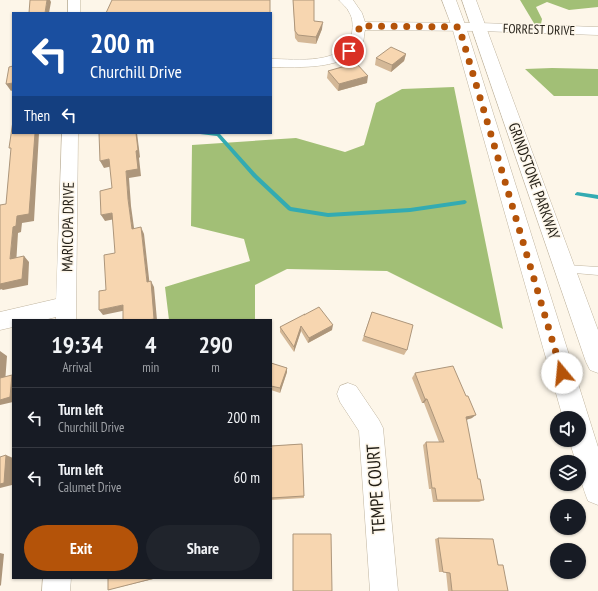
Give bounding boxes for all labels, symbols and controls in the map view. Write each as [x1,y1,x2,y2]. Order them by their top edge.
street label: FORREST DRIVE [503,20,575,39]
text: 200 m [90,24,154,61]
icon: left [24,28,76,80]
pin [332,34,366,68]
icon: arrive [338,40,360,62]
text: Churchill Drive [90,60,182,83]
icon: left [58,104,80,126]
text: Then [24,106,50,125]
street label: GRINDSTONE PARKWAY [505,120,564,242]
street label: MARICOPA DRIVE [57,182,78,272]
text: 19:34 [51,329,103,360]
text: 4 [145,329,156,360]
text: 290 [198,329,233,360]
position arrow [541,352,583,394]
text: Arrival [62,359,92,376]
text: min [142,359,159,376]
text: m [211,359,220,376]
text: Turn left [58,400,103,419]
icon: left [24,407,46,429]
text: 200 m [227,408,260,427]
map controls [550,411,586,579]
button: sound [550,411,586,447]
text: Churchill Drive [58,419,124,436]
street label: TEMPE COURT [361,443,390,535]
button: layers [550,455,586,491]
text: Turn left [58,460,103,479]
icon: left [24,467,46,489]
text: 60 m [234,468,260,487]
text: Calumet Drive [58,479,121,496]
button: + [550,499,586,535]
button: Exit [24,525,138,571]
button: Share [146,525,260,571]
button: − [550,543,586,579]

